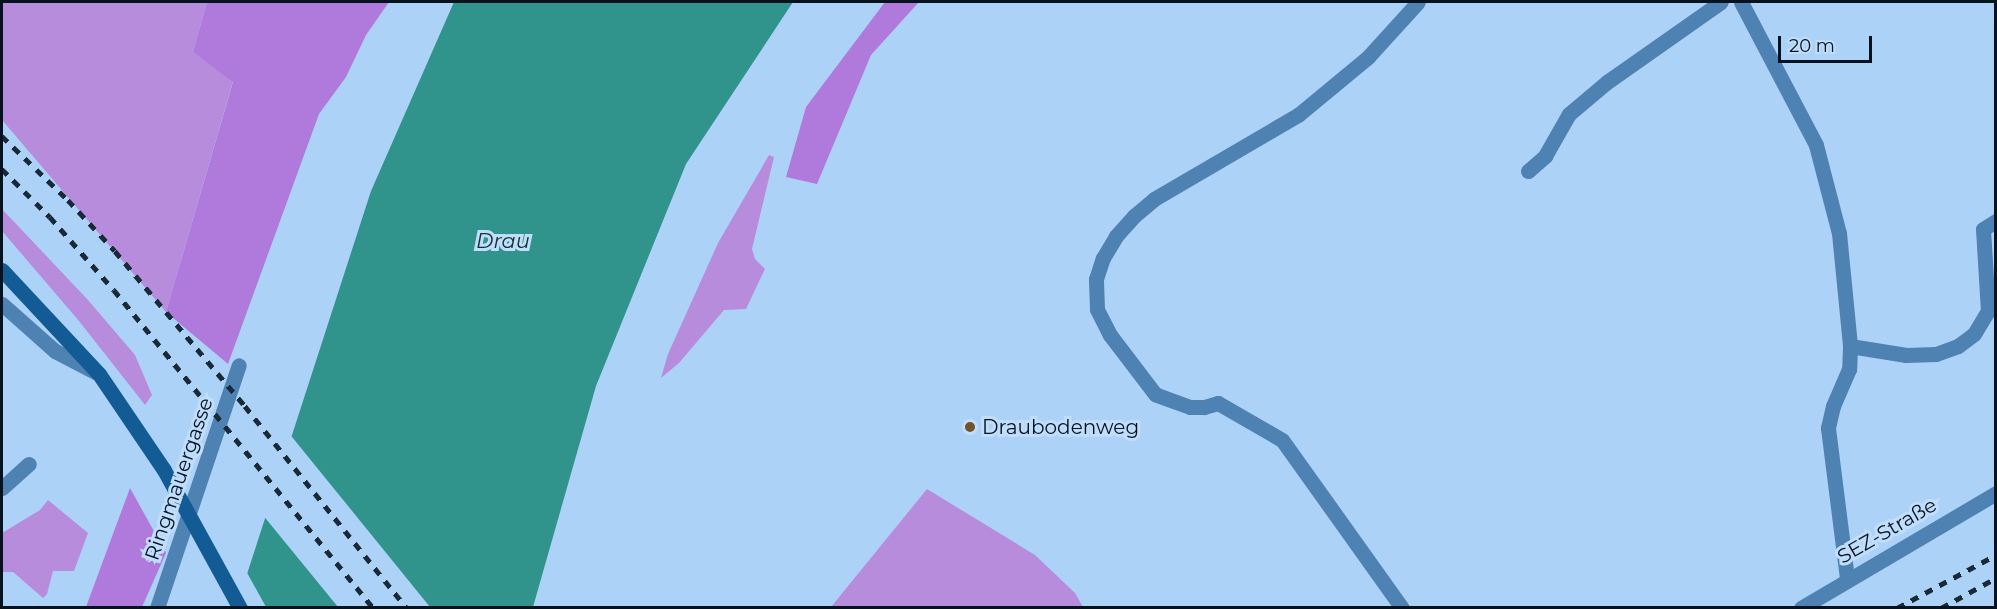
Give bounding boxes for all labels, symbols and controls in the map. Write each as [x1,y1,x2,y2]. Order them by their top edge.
scale bar [1781,24,1876,62]
text: 20 m [1789,35,1835,57]
water label: Drau [476,228,530,254]
street label: Ringmauergasse [140,395,218,563]
place label: Draubodenweg [982,415,1139,439]
marker: Draubodenweg [963,420,977,434]
street label: SEZ-Straße [1833,493,1941,569]

